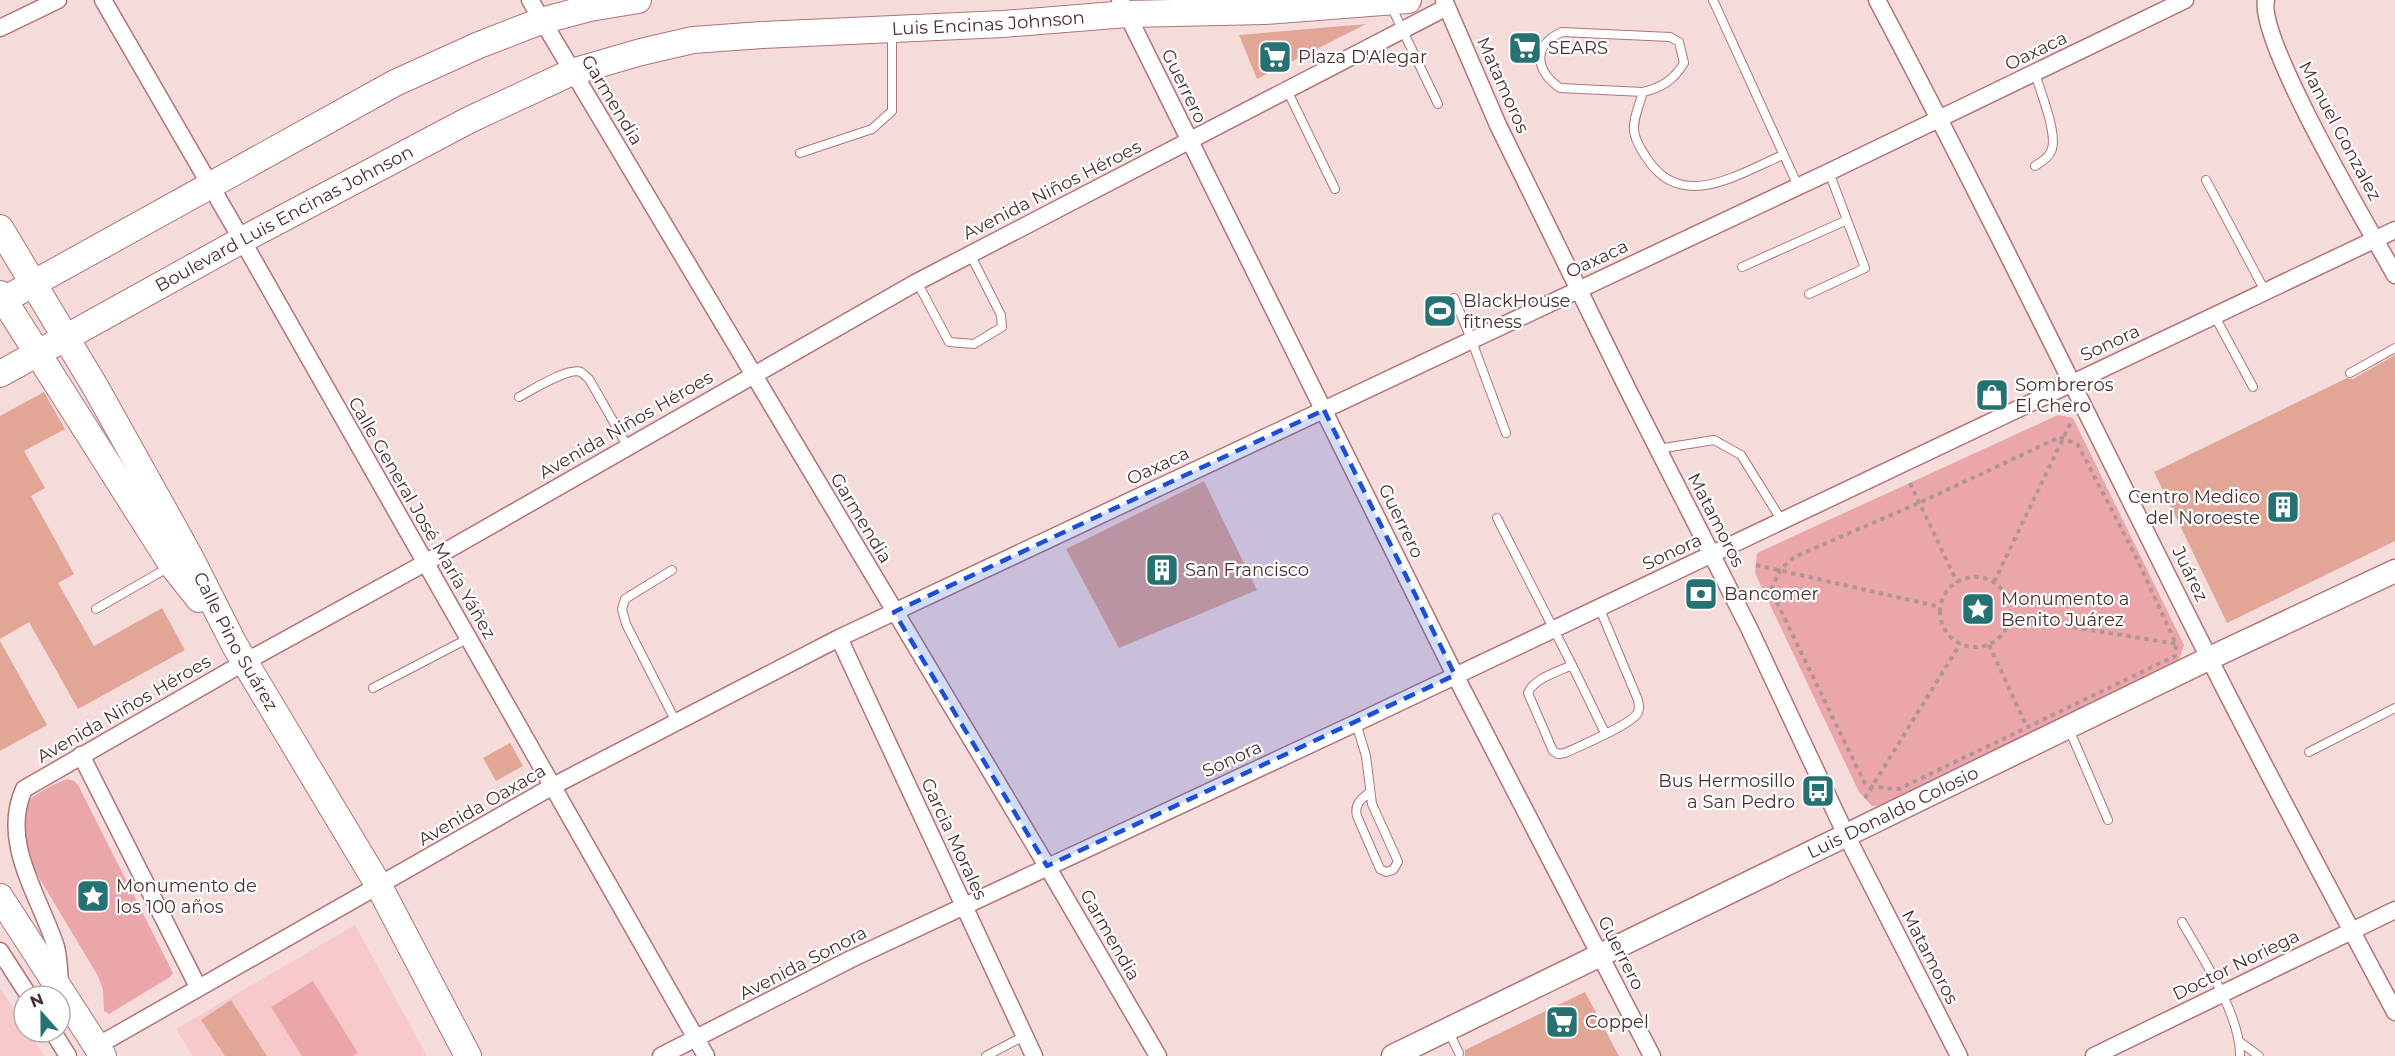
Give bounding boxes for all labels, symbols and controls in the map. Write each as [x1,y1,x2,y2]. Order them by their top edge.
street label: Luis Encinas Johnson [891,6,1086,40]
street label: Oaxaca [2001,27,2071,75]
supermarket icon: SEARS [1507,30,1543,66]
street label: Matamoros [1472,34,1534,137]
place label: SEARS [1548,37,1608,59]
supermarket icon: Plaza D'Alegar [1257,39,1293,75]
street label: Guerrero [1157,45,1211,127]
place label: Plaza D'Alegar [1298,46,1427,68]
street label: Garmendia [576,51,648,149]
street label: Manuel Gonzalez [2294,58,2386,204]
street label: Avenida Niños Héroes [959,135,1145,245]
street label: Boulevard Luis Encinas Johnson [151,140,417,297]
street label: Oaxaca [1562,235,1632,283]
place label: BlackHouse fitness [1463,290,1571,333]
sports icon: BlackHouse fitness [1422,293,1458,329]
street label: Sonora [2077,320,2143,366]
street label: Avenida Niños Héroes [535,366,717,484]
place label: Sombreros El Chero [2015,374,2114,417]
shop icon: Sombreros El Chero [1974,377,2010,413]
street label: Calle General José María Yáñez [344,393,500,643]
street label: Oaxaca [1123,442,1193,490]
street label: Garmendia [825,469,897,567]
street label: Matamoros [1683,469,1749,571]
street label: Guerrero [1374,480,1428,562]
place label: Centro Medico del Noroeste [2128,486,2260,529]
building icon: Centro Medico del Noroeste [2265,489,2301,525]
street label: Sonora [1639,529,1705,575]
street label: Juárez [2167,542,2213,605]
building icon: San Francisco [1144,552,1180,588]
place label: San Francisco [1185,559,1309,581]
street label: Calle Pino Suárez [188,568,283,715]
bank icon: Bancomer [1683,576,1719,612]
place label: Bancomer [1724,583,1819,605]
place label: Monumento a Benito Juárez [2001,588,2129,631]
place icon: Monumento a Benito Juárez [1960,591,1996,627]
street label: Avenida Niños Héroes [33,650,215,768]
street label: Sonora [1199,736,1265,782]
street label: Avenida Oaxaca [414,760,550,850]
street label: Luis Donaldo Colosio [1804,762,1982,863]
place label: Bus Hermosillo a San Pedro [1658,770,1795,813]
bus stop icon: Bus Hermosillo a San Pedro [1800,773,1836,809]
street label: Garcia Morales [916,775,992,904]
place label: Monumento de los 100 años [116,875,257,918]
place icon: Monumento de los 100 años [75,878,111,914]
street label: Garmendia [1075,886,1145,984]
street label: Matamoros [1897,906,1963,1008]
street label: Guerrero [1593,912,1649,994]
street label: Avenida Sonora [736,921,870,1005]
street label: Doctor Noriega [2169,925,2303,1005]
north arrow [12,984,72,1044]
text: N [27,989,46,1012]
supermarket icon: Coppel [1544,1004,1580,1040]
place label: Coppel [1585,1011,1649,1033]

